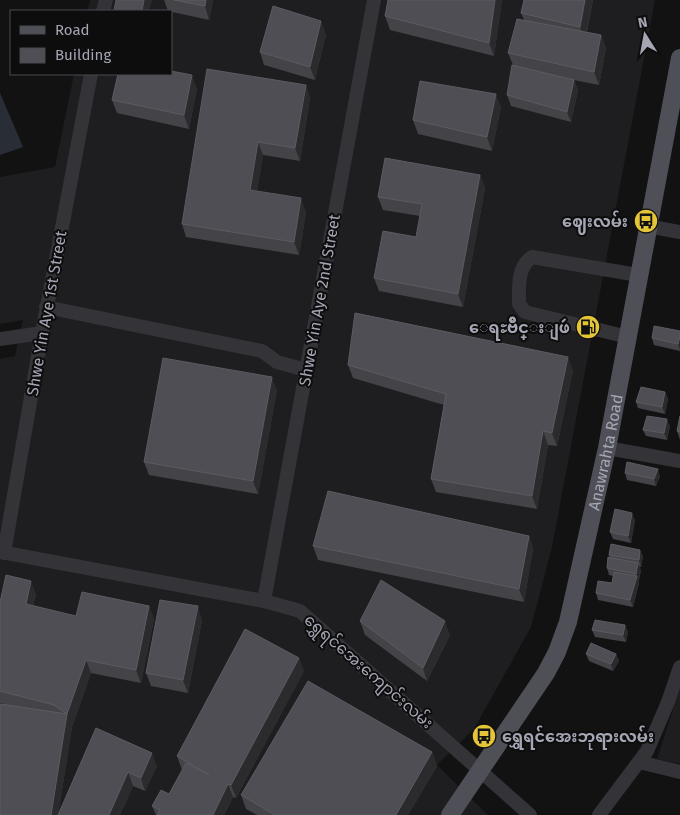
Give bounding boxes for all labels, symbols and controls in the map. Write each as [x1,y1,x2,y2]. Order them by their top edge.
legend [10,10,172,75]
north arrow [620,10,670,60]
text: N [636,13,649,32]
text: Road [55,21,90,39]
text: Building [55,46,111,64]
bus stop icon: ဈေးလမ်း [633,208,659,234]
place label: ဈေးလမ်း [562,210,628,235]
street label: Shwe Yin Aye 2nd Street [295,213,344,387]
street label: Shwe Yin Aye 1st Street [23,229,70,397]
fuel station icon: ေရႊဗ်ိဳင္းျဖဴ [575,314,601,340]
place label: ေရႊဗ်ိဳင္းျဖဴ [469,316,570,341]
street label: Anawrahta Road [584,393,627,512]
street label: ရွှေရင်အေးကျောင်းလမ်း [298,609,438,736]
bus stop icon: ရွှေရင်အေးဘုရားလမ်း [471,723,497,749]
place label: ရွှေရင်အေးဘုရားလမ်း [502,725,654,750]

